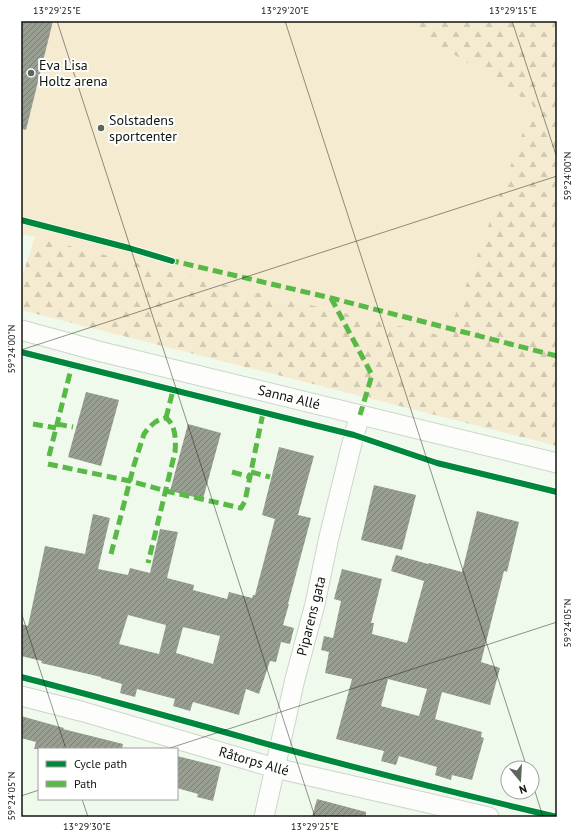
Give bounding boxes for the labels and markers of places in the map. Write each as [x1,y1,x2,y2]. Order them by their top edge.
place label: Eva Lisa Holtz arena [39,56,108,90]
marker: Eva Lisa Holtz arena [26,68,36,78]
place label: Solstadens sportcenter [109,111,177,145]
marker: Solstadens sportcenter [96,123,106,133]

